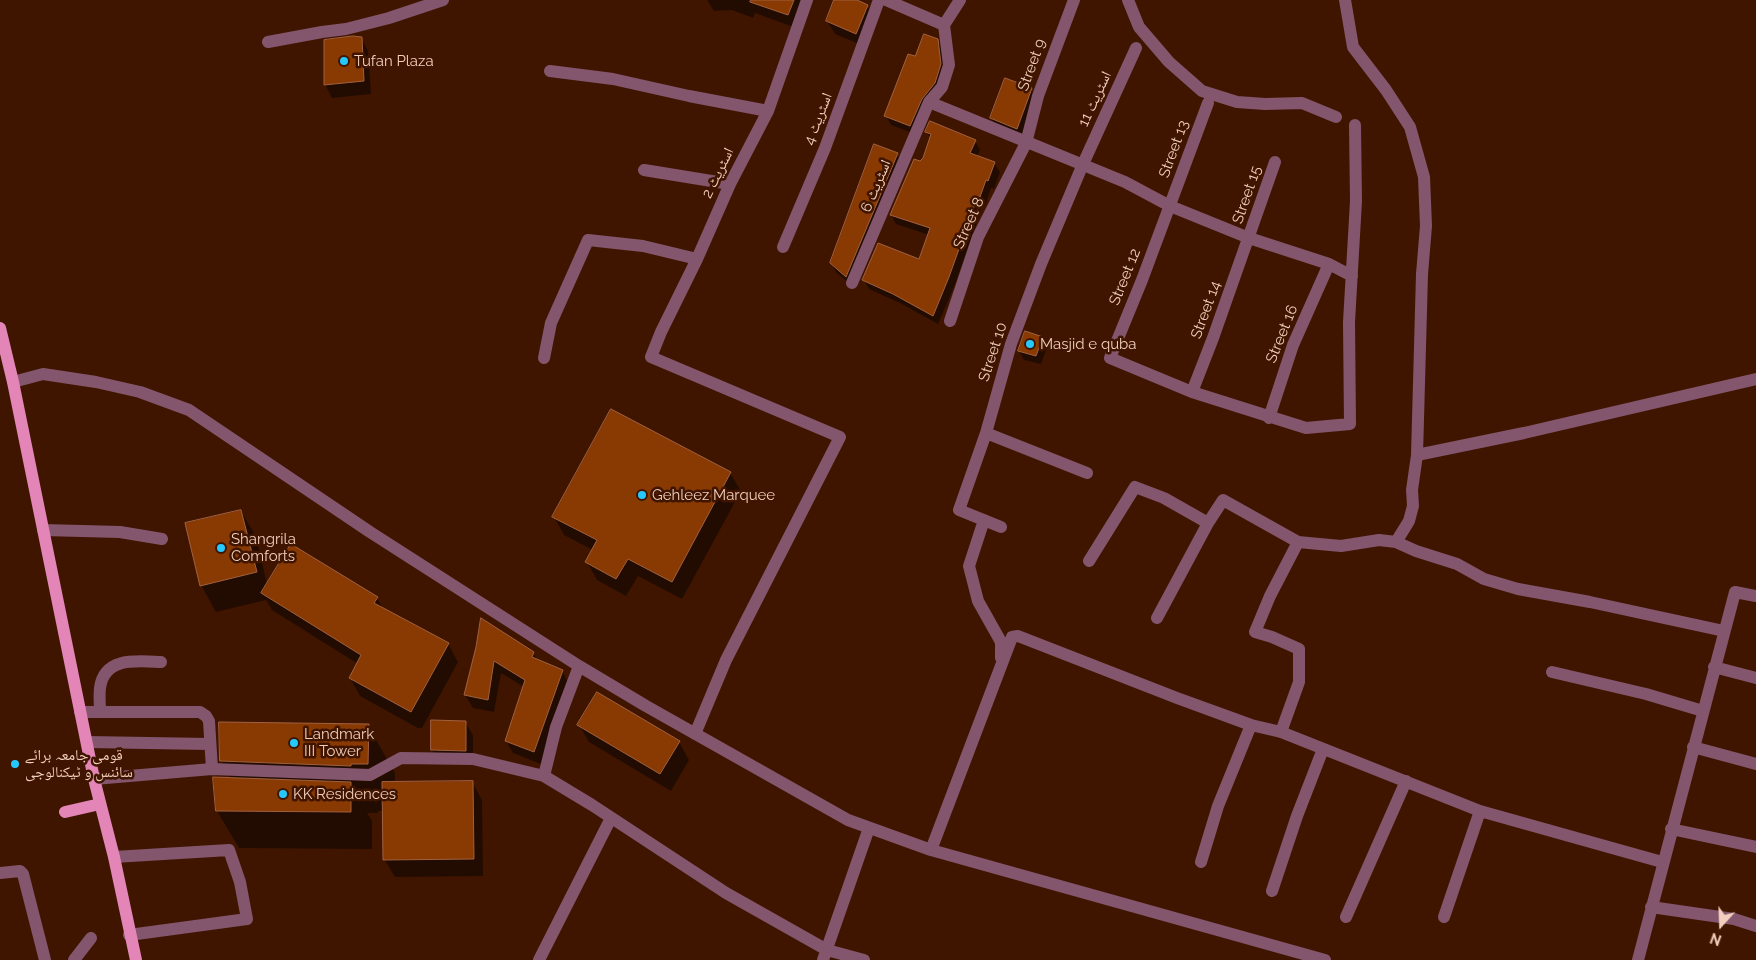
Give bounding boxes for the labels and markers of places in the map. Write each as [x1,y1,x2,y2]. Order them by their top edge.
place label: Tufan Plaza [354,52,434,70]
marker: Tufan Plaza [338,55,350,67]
place label: Masjid e quba [1040,335,1137,353]
marker: Masjid e quba [1024,338,1036,350]
place label: Gehleez Marquee [652,486,775,504]
marker: Gehleez Marquee [636,489,648,501]
place label: Shangrila Comforts [231,530,296,565]
marker: Shangrila Comforts [215,542,227,554]
place label: Landmark III Tower [304,725,374,760]
marker: Landmark III Tower [288,737,300,749]
place label: قومی جامعہ برائے سائنس و ٹیکنالوجی [25,746,133,781]
marker: قومی جامعہ برائے سائنس و ٹیکنالوجی [9,758,21,770]
place label: KK Residences [293,785,396,803]
marker: KK Residences [277,788,289,800]

